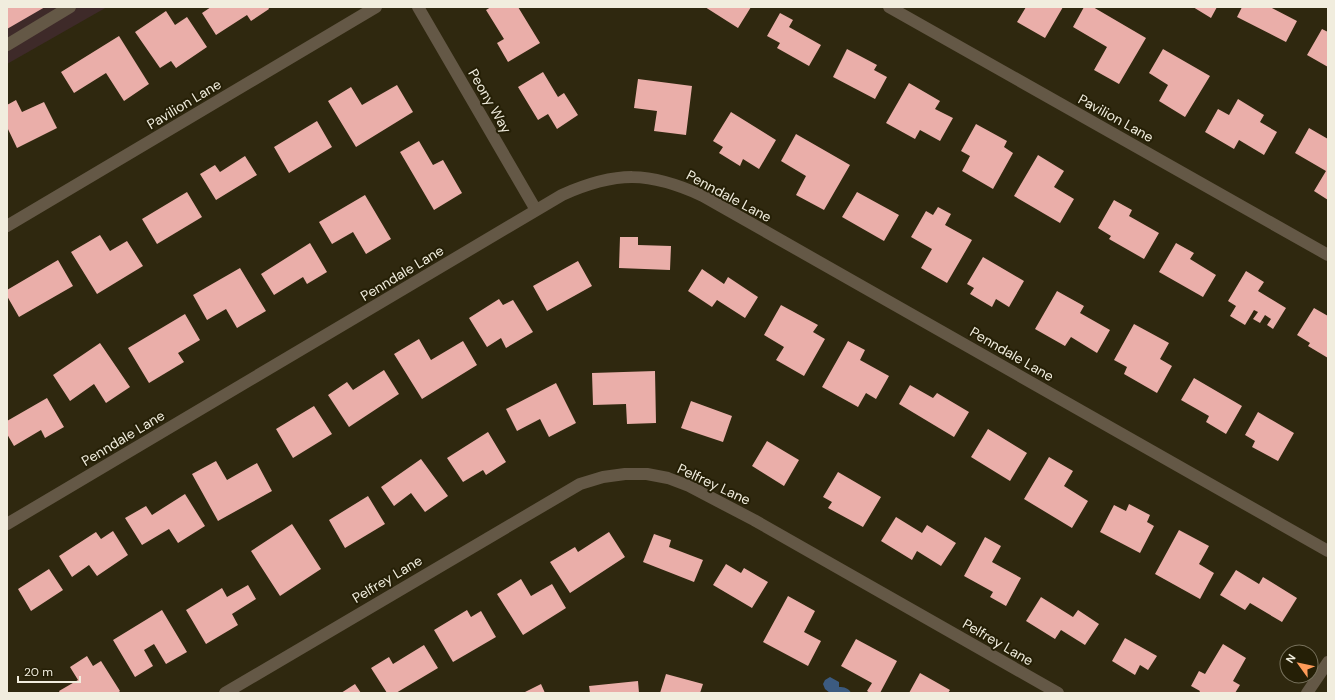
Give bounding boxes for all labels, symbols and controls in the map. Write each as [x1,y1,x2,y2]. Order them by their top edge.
street label: Peony Way [464,66,516,137]
street label: Pavilion Lane [144,75,224,133]
street label: Pavilion Lane [1075,90,1157,146]
street label: Penndale Lane [683,166,775,226]
street label: Penndale Lane [357,241,447,305]
street label: Penndale Lane [967,323,1057,385]
street label: Penndale Lane [78,406,168,470]
street label: Pelfrey Lane [675,459,753,509]
street label: Pelfrey Lane [349,551,425,607]
street label: Pelfrey Lane [959,615,1037,669]
north arrow [1279,644,1319,684]
text: N [1283,651,1299,666]
scale bar [18,658,80,684]
text: 20 m [24,664,53,680]

